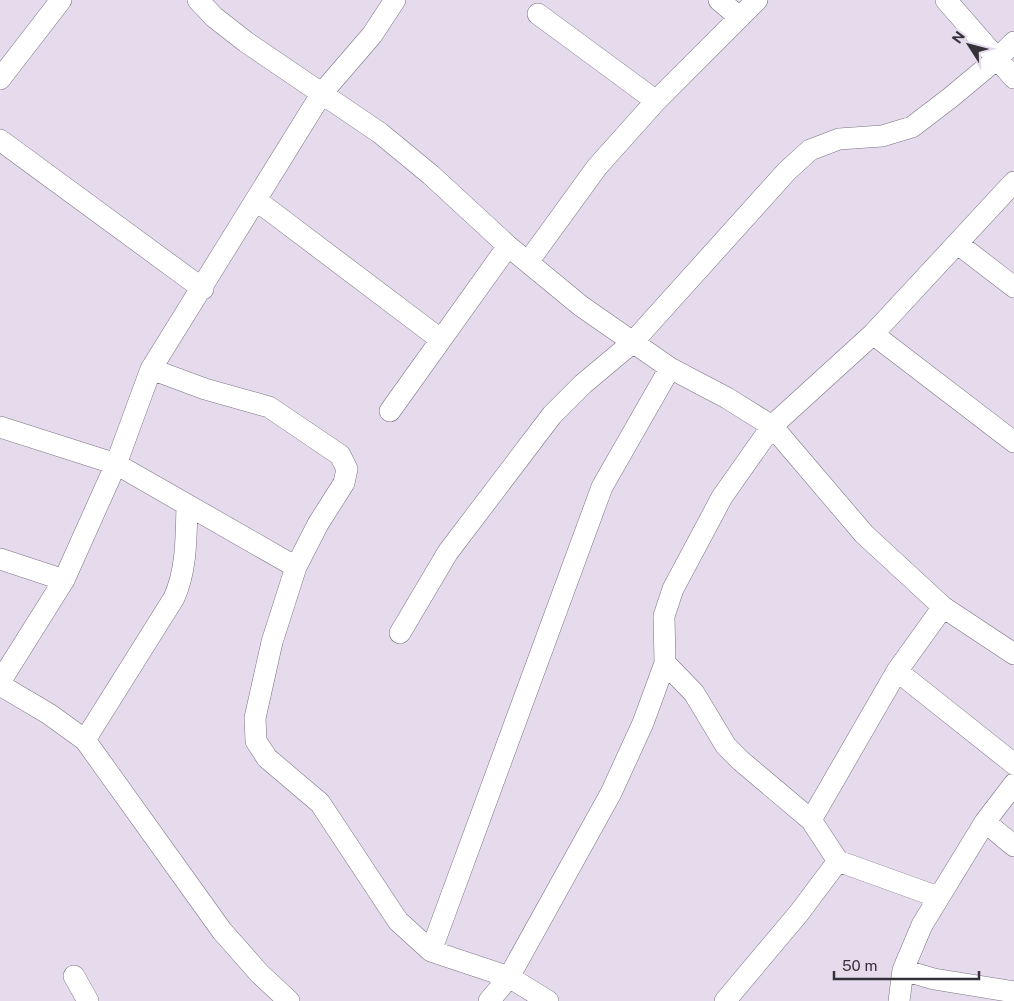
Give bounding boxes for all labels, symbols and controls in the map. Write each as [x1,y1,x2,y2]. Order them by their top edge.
north arrow [944,20,994,70]
text: N [949,28,968,46]
scale bar [834,948,979,980]
text: 50 m [842,957,877,974]

